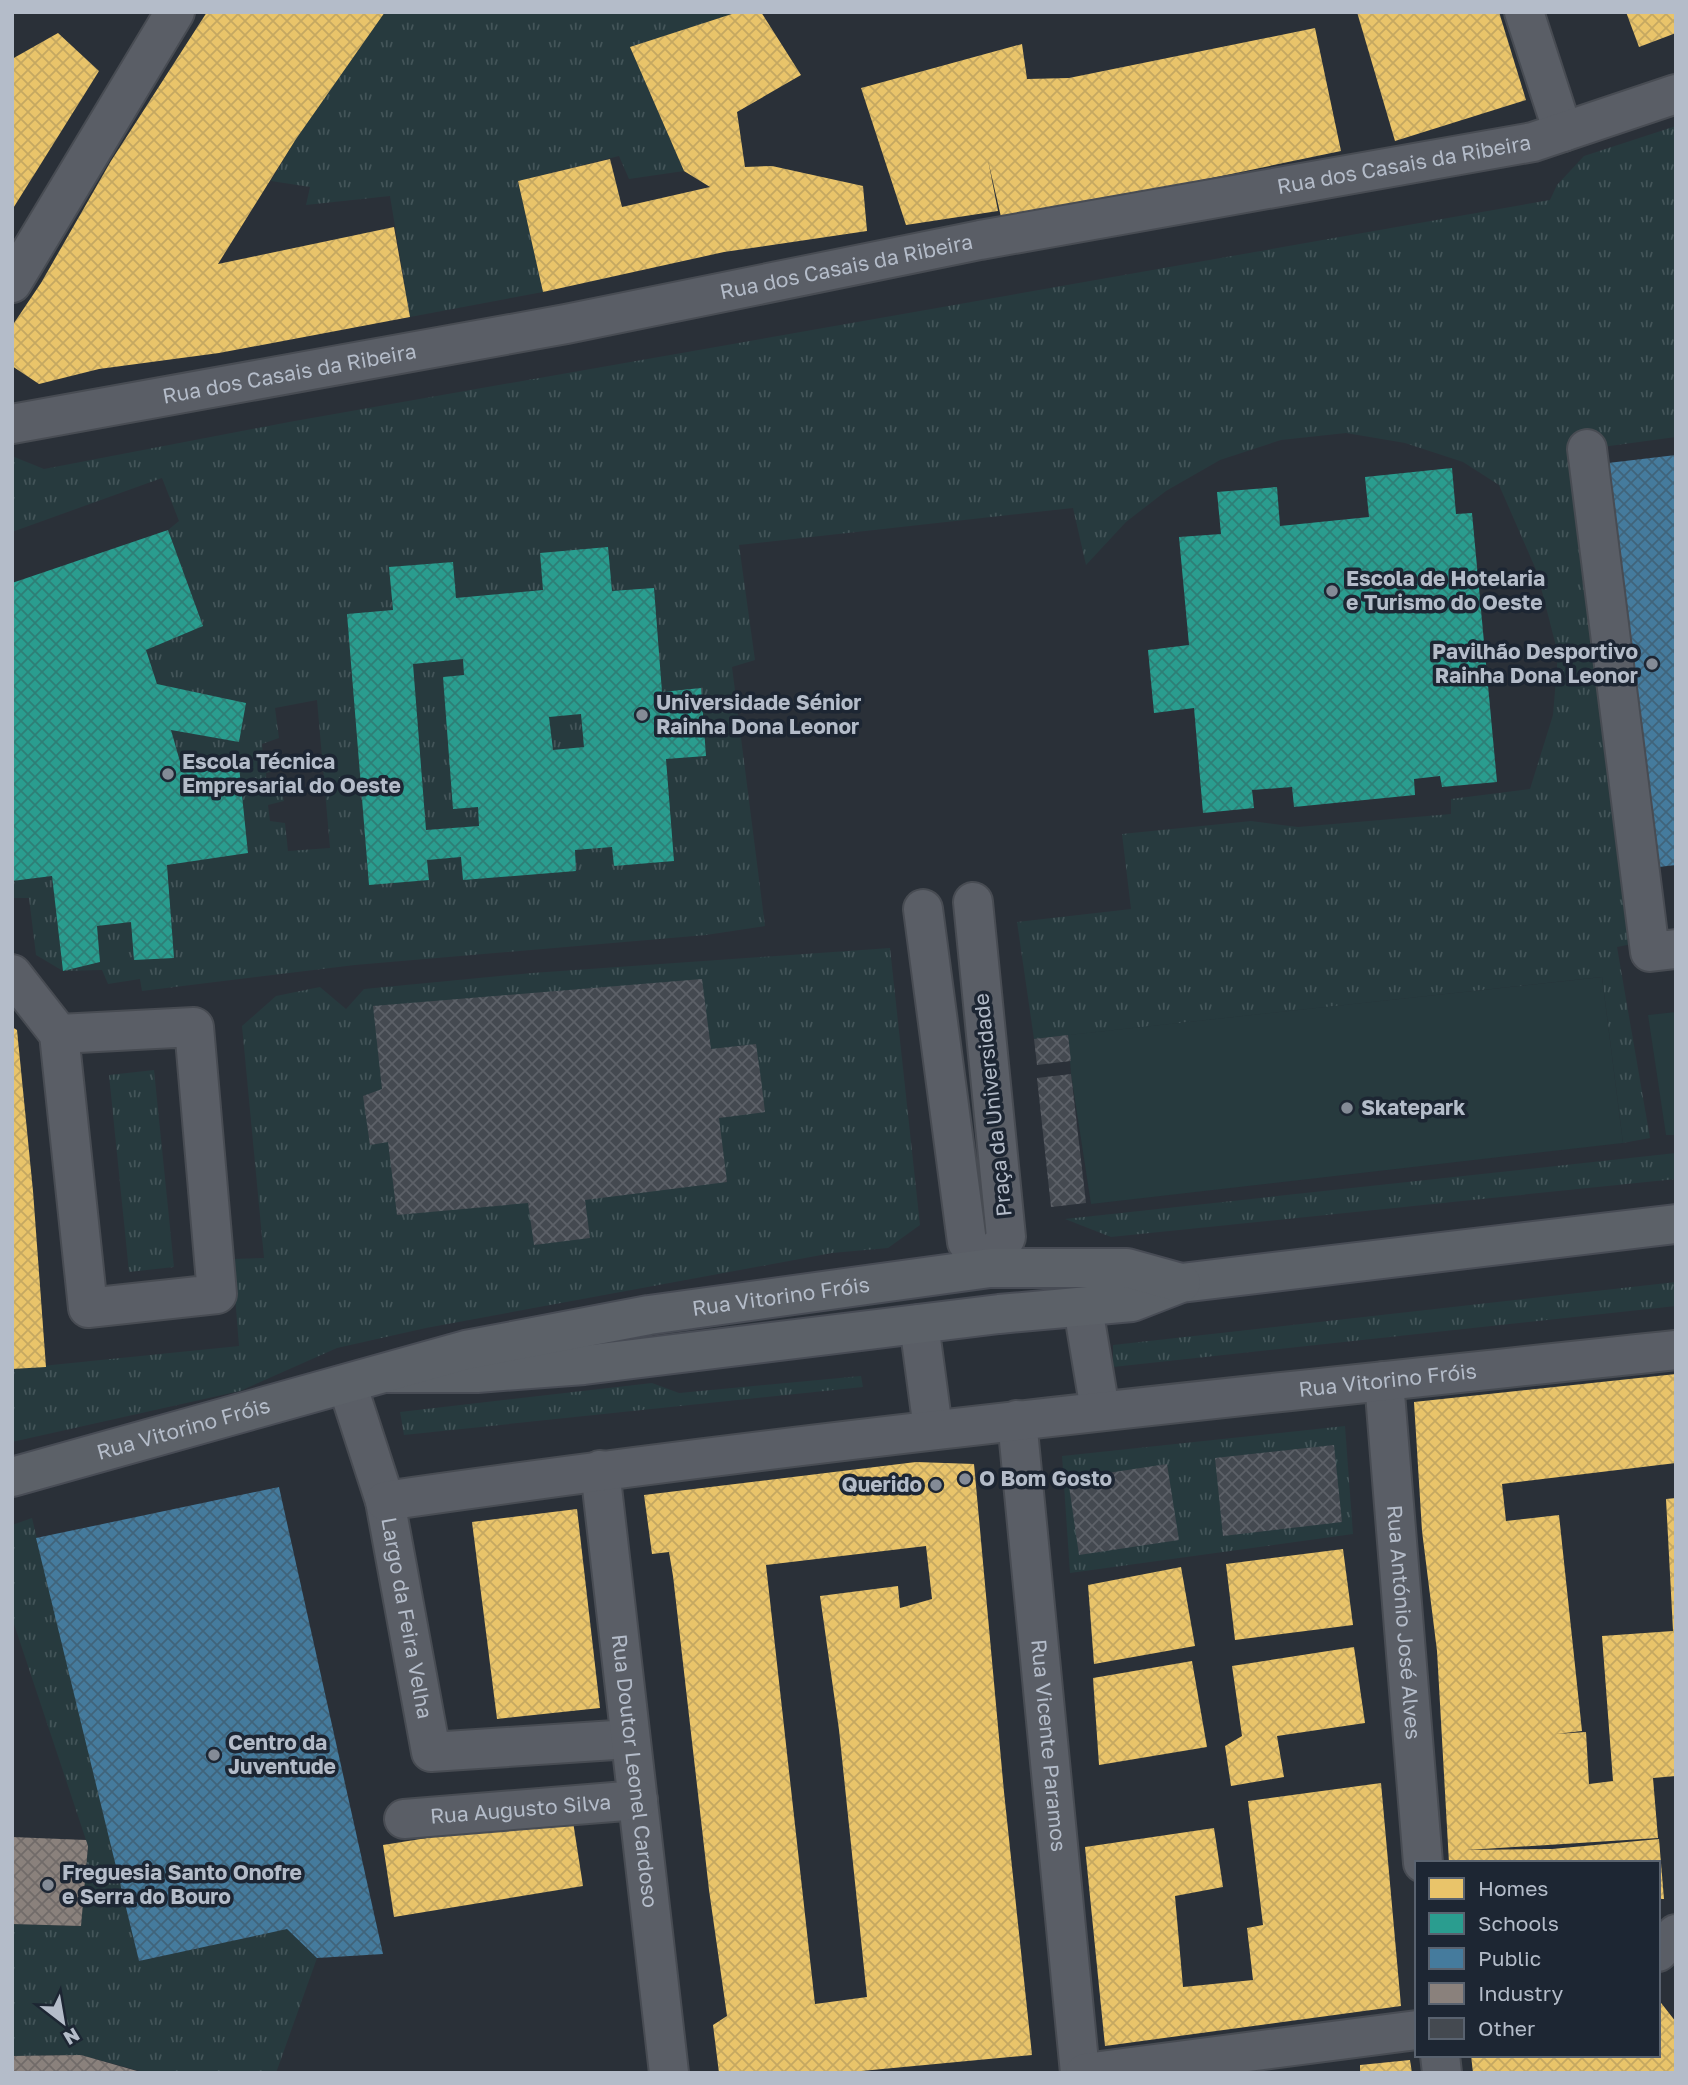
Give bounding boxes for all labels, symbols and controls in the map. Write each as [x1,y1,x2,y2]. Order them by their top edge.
street label: Rua dos Casais da Ribeira [1275,129,1533,199]
street label: Rua dos Casais da Ribeira [717,228,975,304]
street label: Rua dos Casais da Ribeira [160,337,418,409]
place label: Escola de Hotelaria e Turismo do Oeste [1346,565,1545,615]
marker: Escola de Hotelaria e Turismo do Oeste [1324,583,1340,599]
place label: Pavilhão Desportivo Rainha Dona Leonor [1432,638,1638,688]
marker: Pavilhão Desportivo Rainha Dona Leonor [1644,656,1660,672]
place label: Universidade Sénior Rainha Dona Leonor [656,689,861,739]
marker: Universidade Sénior Rainha Dona Leonor [634,707,650,723]
place label: Escola Técnica Empresarial do Oeste [182,748,401,798]
marker: Escola Técnica Empresarial do Oeste [160,766,176,782]
street label: Praça da Universidade [967,992,1017,1218]
place label: Skatepark [1361,1094,1465,1120]
marker: Skatepark [1339,1100,1355,1116]
street label: Rua Vitorino Fróis [690,1271,871,1321]
street label: Rua Vitorino Fróis [1297,1357,1478,1402]
street label: Rua Vitorino Fróis [93,1391,273,1465]
place label: O Bom Gosto [979,1465,1112,1491]
place label: Querido [841,1471,922,1497]
marker: O Bom Gosto [957,1471,973,1487]
marker: Querido [928,1477,944,1493]
street label: Rua António José Alves [1382,1504,1427,1741]
street label: Largo da Feira Velha [376,1515,439,1721]
street label: Rua Doutor Leonel Cardoso [607,1633,664,1909]
street label: Rua Vicente Paramos [1026,1638,1073,1853]
place label: Centro da Juventude [228,1729,336,1779]
marker: Centro da Juventude [206,1747,222,1763]
street label: Rua Augusto Silva [429,1788,612,1829]
place label: Freguesia Santo Onofre e Serra do Bouro [62,1859,302,1909]
legend [1415,1861,1660,2057]
text: Homes [1478,1875,1548,1901]
marker: Freguesia Santo Onofre e Serra do Bouro [40,1877,56,1893]
text: Schools [1478,1910,1559,1936]
text: Public [1478,1945,1541,1971]
text: Industry [1478,1980,1563,2006]
north arrow [28,1987,98,2057]
text: Other [1478,2015,1535,2041]
text: N [60,2023,84,2051]

